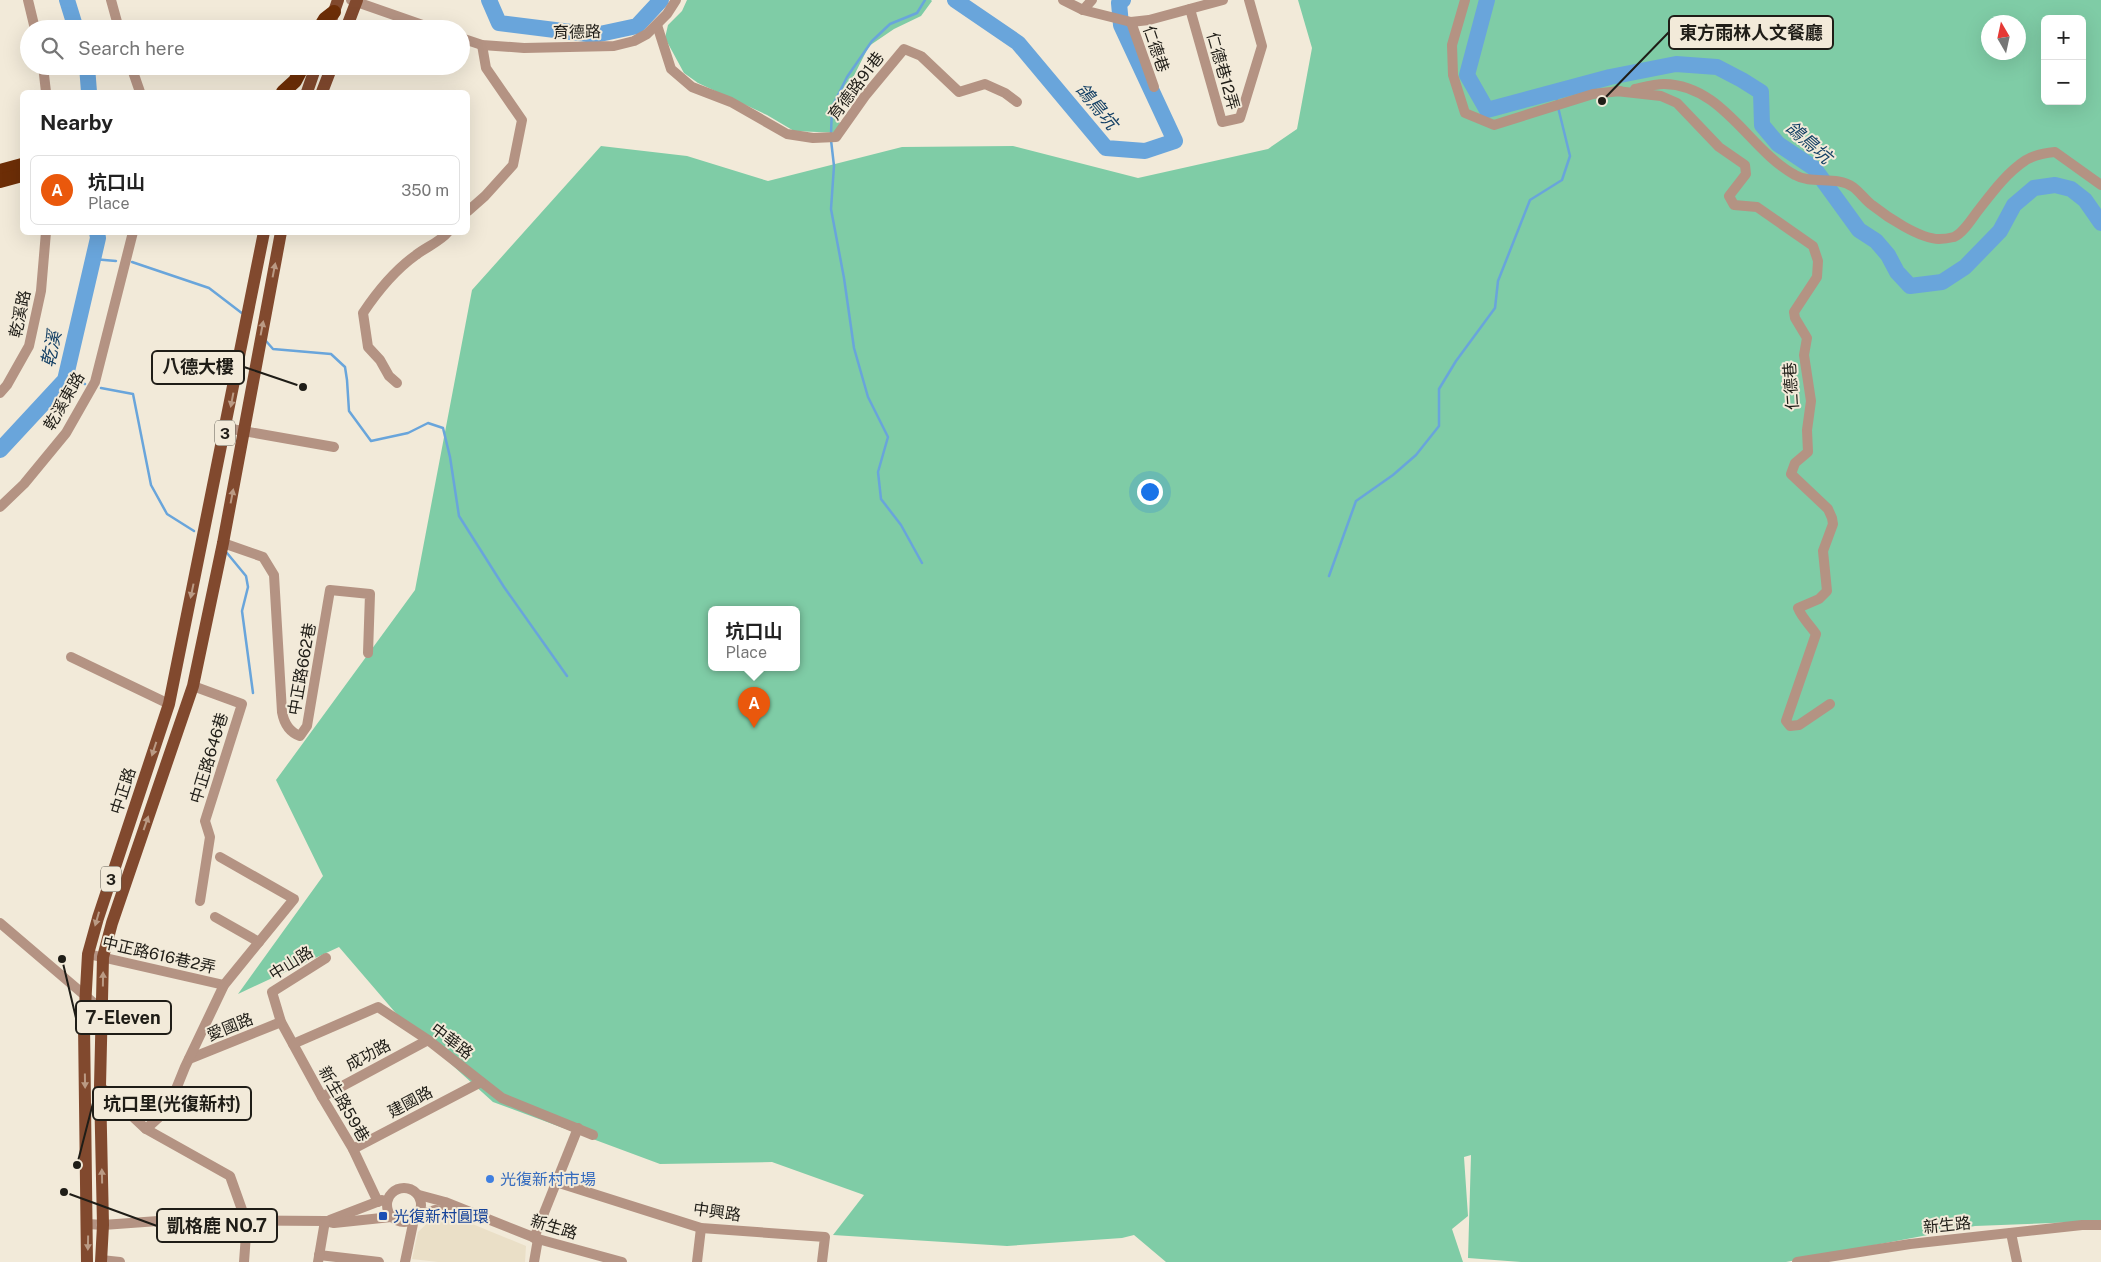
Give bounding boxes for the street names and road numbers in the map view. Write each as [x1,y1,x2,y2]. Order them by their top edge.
street label: 育德路 [553,22,601,42]
street label: 仁德巷 [1139,23,1173,75]
street label: 仁德巷12弄 [1203,30,1243,112]
street label: 育德路91巷 [824,48,888,124]
street label: 乾溪路 [6,289,34,339]
street label: 仁德巷 [1780,361,1802,411]
street label: 乾溪東路 [40,369,88,433]
road number: 3 [215,420,235,446]
street label: 中正路662巷 [285,621,319,717]
street label: 中正路646巷 [186,710,232,806]
street label: 中正路 [107,765,139,817]
road number: 3 [101,866,121,892]
street label: 中正路616巷2弄 [100,933,218,977]
street label: 中山路 [266,942,316,984]
street label: 愛國路 [204,1009,256,1045]
street label: 中華路 [427,1019,477,1063]
street label: 成功路 [342,1035,394,1075]
street label: 新生路59巷 [315,1063,373,1145]
street label: 建國路 [384,1082,436,1122]
street label: 中興路 [692,1199,742,1225]
street label: 新生路 [528,1211,580,1243]
street label: 新生路 [1922,1213,1972,1237]

